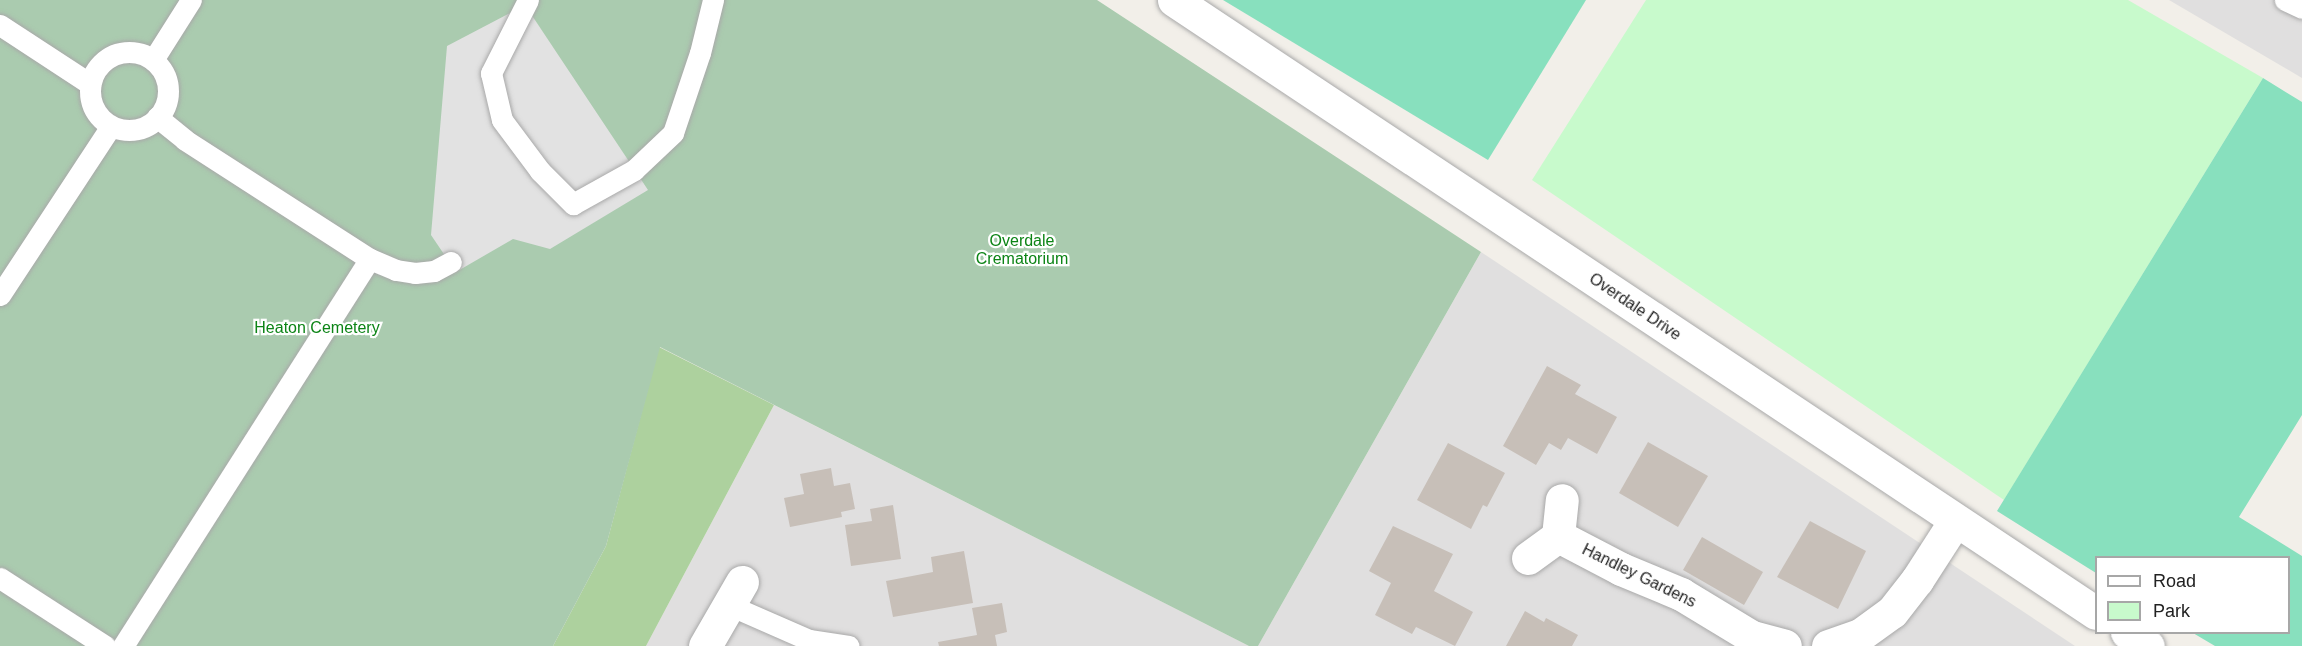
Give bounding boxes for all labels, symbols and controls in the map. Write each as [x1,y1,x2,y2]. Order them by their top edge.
park label: Overdale Crematorium [976,231,1068,269]
street label: Overdale Drive [1585,269,1685,345]
park label: Heaton Cemetery [254,318,380,338]
street label: Handley Gardens [1579,540,1699,612]
legend [2095,556,2290,634]
text: Road [2153,571,2196,591]
text: Park [2153,601,2190,621]

